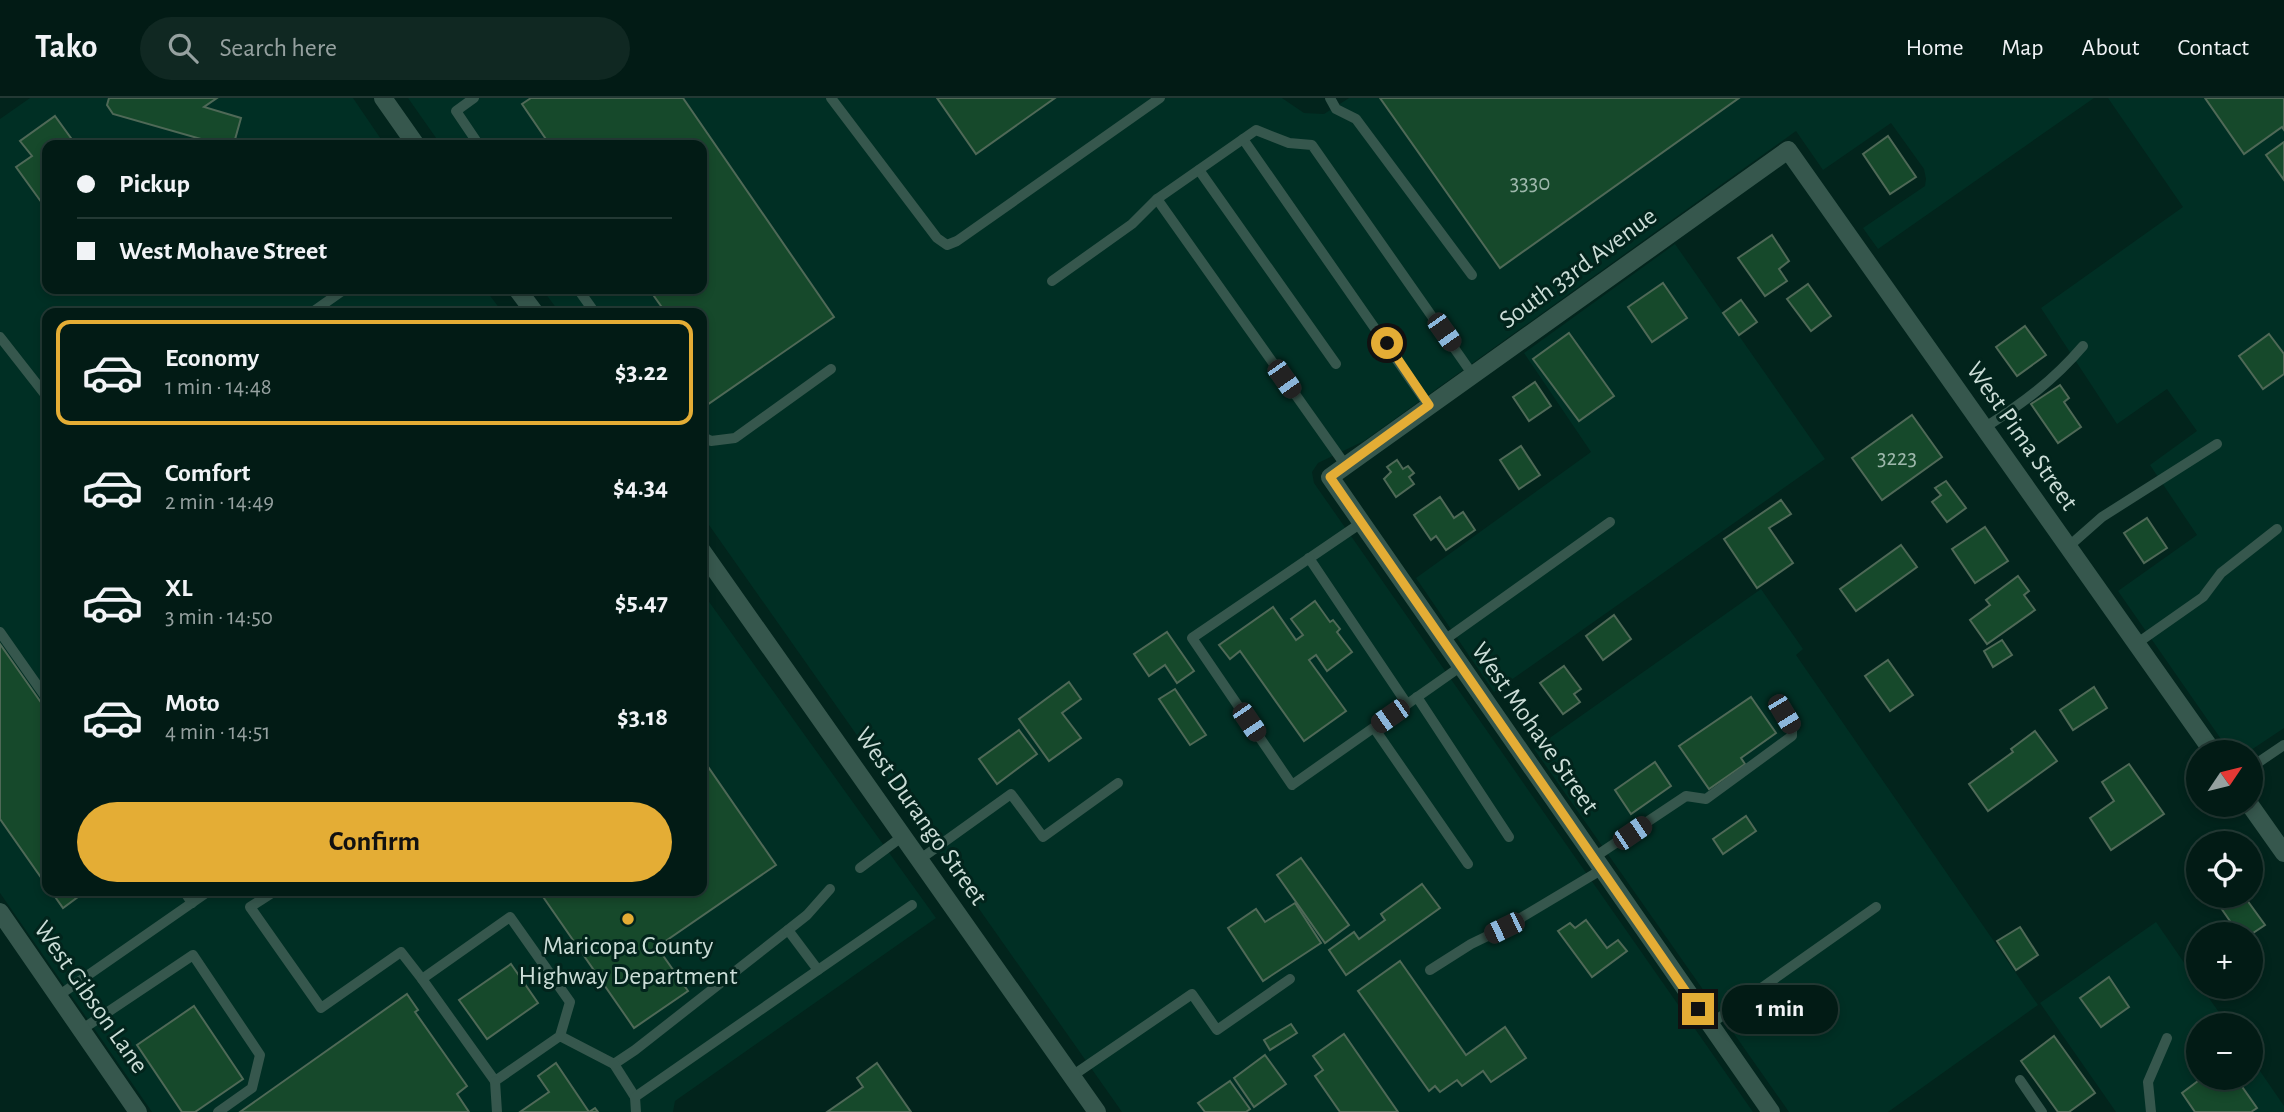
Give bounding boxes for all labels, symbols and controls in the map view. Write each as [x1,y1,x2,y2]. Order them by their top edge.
search box [140,17,630,80]
icon: search [164,29,202,67]
text: Tako [35,31,98,64]
text: Search here [220,35,337,61]
text: Home [1906,36,1964,60]
text: Map [2002,36,2044,60]
text: About [2082,36,2139,60]
text: Contact [2177,36,2249,60]
text: Pickup [119,171,190,197]
house number: 3330 [1510,172,1550,195]
street label: South 33rd Avenue [1495,202,1661,334]
text: West Mohave Street [119,238,327,264]
car [1424,309,1465,355]
route start [1371,327,1403,359]
icon: car [81,341,144,404]
text: Economy [165,345,259,371]
car [1264,356,1305,402]
street label: West Pima Street [1961,357,2083,515]
text: $3.22 [615,359,668,385]
text: 1 min · 14:48 [165,376,272,399]
house number: 3223 [1877,447,1917,470]
icon: car [81,456,144,519]
text: Comfort [165,460,250,486]
text: $4.34 [613,474,668,500]
text: 2 min · 14:49 [165,491,274,514]
icon: car [81,571,144,634]
text: XL [165,575,192,601]
text: $5.47 [615,589,668,615]
text: 3 min · 14:50 [165,606,273,629]
street label: West Mohave Street [1466,638,1604,818]
icon: car [81,686,144,749]
text: Moto [165,690,220,716]
car [1765,691,1804,737]
car [1367,695,1414,737]
car [1229,699,1270,745]
text: $3.18 [617,704,668,730]
text: 4 min · 14:51 [165,721,270,744]
street label: West Durango Street [850,722,992,910]
north arrow [2186,740,2263,817]
map controls [2186,740,2263,1090]
button: Confirm [77,802,672,882]
car [1609,813,1656,853]
button: locate [2186,831,2263,908]
car [1481,909,1528,947]
marker: Maricopa County Highway Department [620,911,636,927]
street label: West Gibson Lane [29,916,153,1078]
button: + [2186,922,2263,999]
place label: Maricopa County Highway Department [519,933,737,989]
callout: 1 min [1722,984,1838,1034]
route end [1682,993,1714,1025]
text: 1 min [1756,998,1804,1021]
button: − [2186,1013,2263,1090]

